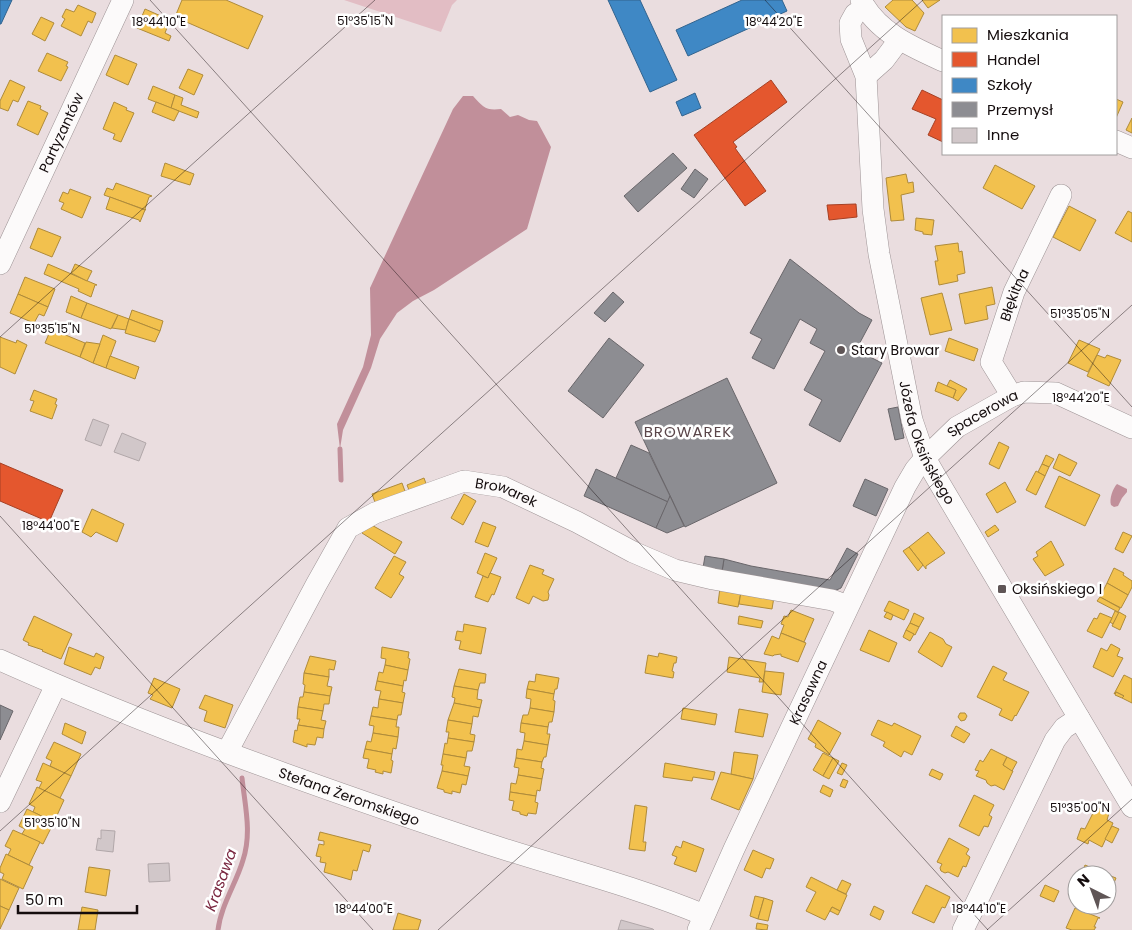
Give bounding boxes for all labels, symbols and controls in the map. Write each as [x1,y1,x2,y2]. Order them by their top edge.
text: 51°35'15"N [337,12,393,29]
text: 18°44'10"E [132,13,186,30]
text: 18°44'20"E [745,13,803,30]
legend [942,15,1117,155]
text: Mieszkania [987,24,1069,45]
text: Handel [987,49,1040,70]
text: Szkoły [987,74,1033,95]
street label: Partyzantów [34,89,89,176]
text: Przemysł [987,99,1053,120]
text: Inne [987,124,1019,145]
street label: Błękitna [995,265,1034,324]
text: 51°35'05"N [1050,305,1110,322]
text: 51°35'15"N [24,320,80,337]
place label: Stary Browar [851,340,940,360]
marker: Stary Browar [835,344,847,356]
street label: Józefa Oksińskiego [894,379,960,508]
street label: Spacerowa [942,385,1021,442]
text: 18°44'20"E [1052,389,1110,406]
district label: BROWAREK [644,421,732,442]
street label: Browarek [474,473,541,512]
text: 18°44'00"E [22,517,80,534]
place label: Oksińskiego I [1012,579,1102,599]
marker: Oksińskiego I [996,583,1008,595]
street label: Krasawna [784,656,832,728]
street label: Stefana Żeromskiego [276,762,422,830]
text: 51°35'00"N [1050,799,1110,816]
text: 51°35'10"N [24,814,80,831]
water label: Krasawa [200,846,242,914]
north arrow [1067,865,1117,915]
text: N [1073,869,1094,891]
scale bar [18,882,136,914]
text: 50 m [25,889,63,910]
text: 18°44'00"E [335,900,393,917]
text: 18°44'10"E [952,900,1006,917]

